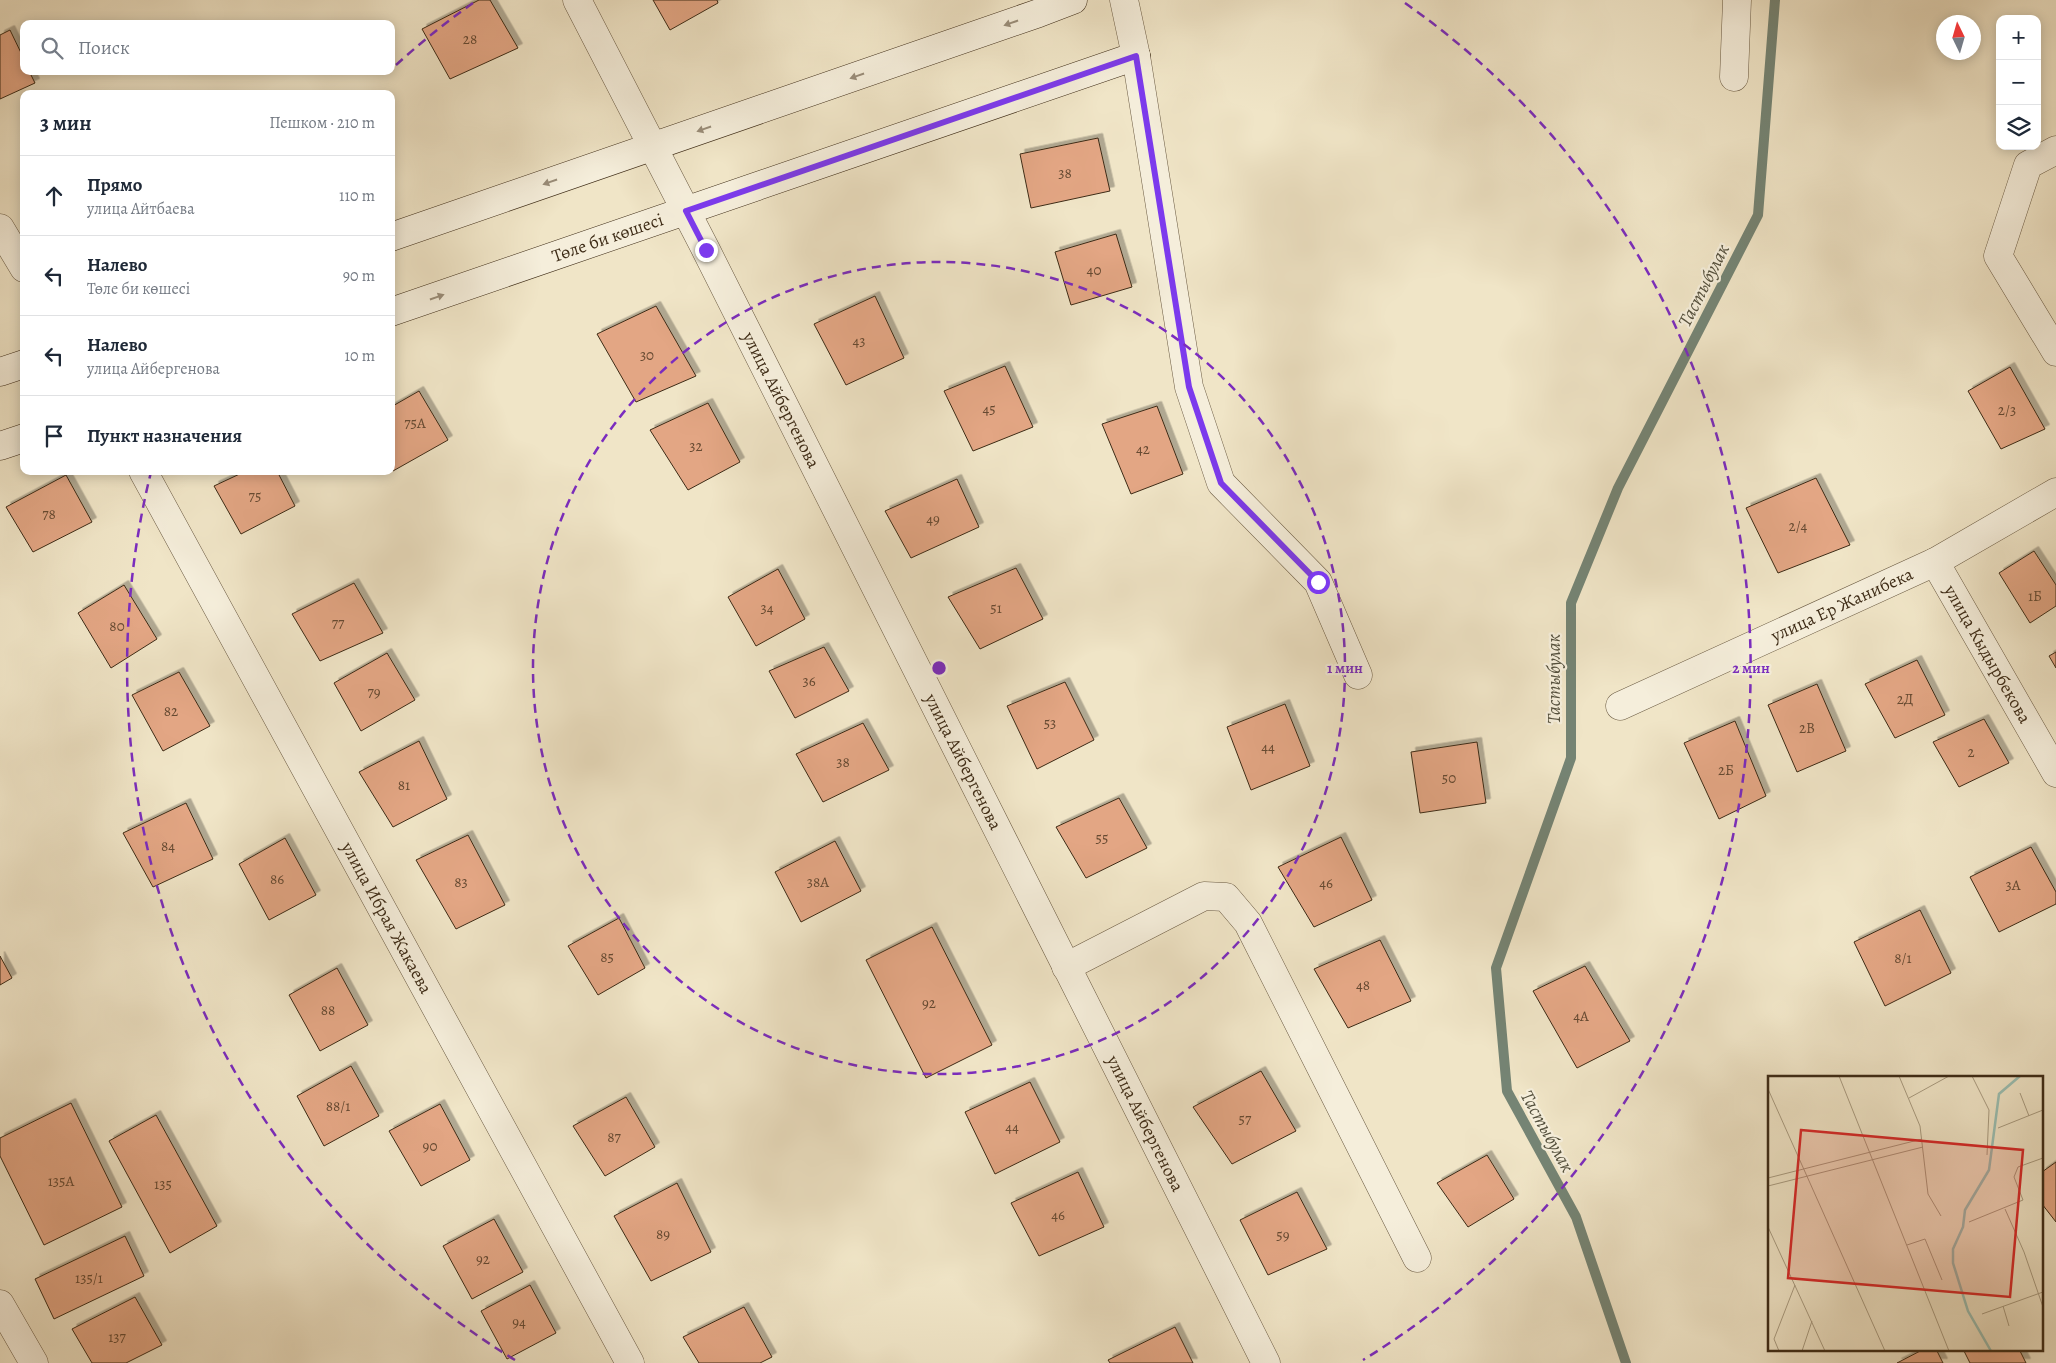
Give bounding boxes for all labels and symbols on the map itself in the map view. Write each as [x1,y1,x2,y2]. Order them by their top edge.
north arrow [1936,15,1981,60]
one-way arrow [1003,19,1018,27]
house number: 28 [463,29,477,49]
one-way arrow [849,72,864,80]
one-way arrow [696,126,711,133]
house number: 38 [1058,163,1072,183]
one-way arrow [542,178,557,186]
street label: Төле би көшесі [549,207,666,268]
route end [695,239,718,262]
water label: Тастыбулак [1672,239,1736,331]
house number: 40 [1087,260,1101,280]
one-way arrow [430,292,445,300]
street label: улица Айбергенова [737,327,826,473]
house number: 43 [852,331,866,351]
house number: 30 [640,345,654,365]
house number: 45 [982,399,996,419]
house number: 2/3 [1998,400,2016,420]
house number: 75А [404,413,426,433]
house number: 32 [689,436,703,456]
house number: 42 [1136,439,1150,459]
house number: 75 [249,486,261,506]
house number: 78 [42,504,56,524]
house number: 49 [926,509,940,529]
house number: 2/4 [1789,516,1808,536]
street label: улица Ер Жанибека [1766,561,1917,648]
route start [1307,571,1330,594]
street label: улица Кыдырбекова [1938,579,2037,728]
house number: 1Б [2028,586,2042,606]
house number: 34 [760,598,774,618]
house number: 51 [990,598,1002,618]
house number: 77 [332,613,345,633]
house number: 80 [109,616,125,636]
water label: Тастыбулак [1541,634,1567,724]
text: 1 мин [1327,658,1363,678]
text: 2 мин [1732,658,1770,678]
centre of rings [930,659,948,677]
house number: 36 [802,671,816,691]
house number: 79 [367,682,381,702]
street label: улица Айбергенова [919,688,1008,834]
house number: 2Д [1897,689,1913,709]
house number: 82 [164,701,178,721]
house number: 53 [1044,713,1056,733]
house number: 2В [1799,718,1815,738]
house number: 44 [1261,737,1275,757]
house number: 2 [1967,742,1975,762]
house number: 38 [836,752,850,772]
house number: 2Б [1718,760,1734,780]
house number: 50 [1442,768,1456,788]
house number: 81 [398,775,410,795]
house number: 55 [1096,828,1108,848]
house number: 84 [161,836,175,856]
street label: улица Ибрая Жакаева [335,837,438,999]
house number: 86 [270,869,284,889]
house number: 83 [454,872,468,892]
house number: 38А [807,872,829,892]
house number: 46 [1319,873,1333,893]
house number: 3А [2005,875,2021,895]
house number: 85 [600,947,614,967]
house number: 8/1 [1894,948,1912,968]
house number: 48 [1356,975,1370,995]
house number: 92 [922,993,936,1013]
house number: 88 [321,1000,335,1020]
house number: 4А [1573,1006,1589,1026]
street label: улица Айбергенова [1101,1050,1190,1196]
inset map [1768,1076,2044,1350]
water label: Тастыбулак [1514,1086,1581,1178]
house number: 88/1 [326,1096,350,1116]
house number: 57 [1239,1109,1252,1129]
house number: 44 [1005,1117,1019,1137]
house number: 87 [607,1127,621,1147]
house number: 90 [423,1136,437,1156]
house number: 135А [48,1171,75,1191]
house number: 135 [154,1174,172,1194]
house number: 46 [1051,1205,1065,1225]
house number: 89 [656,1224,670,1244]
house number: 59 [1276,1225,1290,1245]
house number: 92 [476,1249,490,1269]
house number: 135/1 [75,1268,103,1288]
house number: 94 [512,1312,526,1332]
house number: 137 [108,1327,127,1347]

